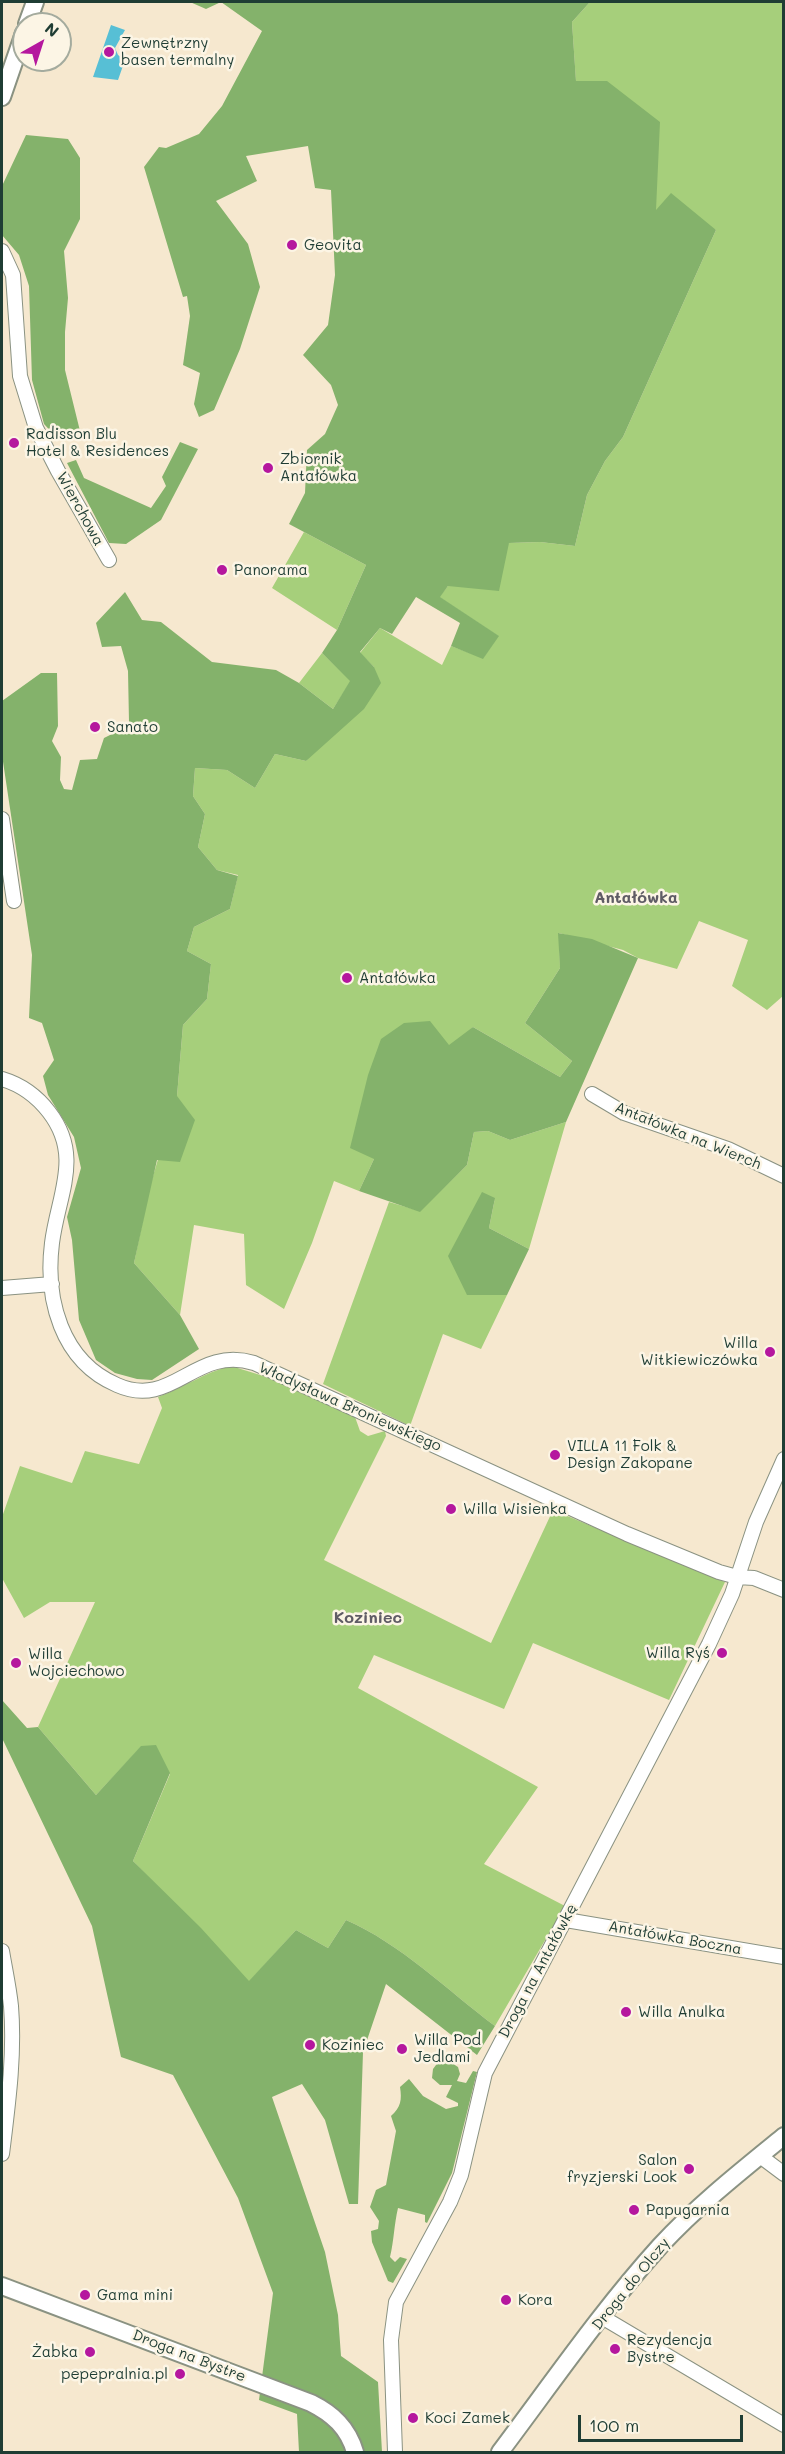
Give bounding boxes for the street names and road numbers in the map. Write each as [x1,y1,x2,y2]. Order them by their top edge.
street label: Wierchowa [52,469,108,549]
street label: Antałówka na Wierch [612,1098,764,1174]
street label: Władysława Broniewskiego [256,1359,444,1455]
street label: Droga na Antałówkę [495,1901,581,2041]
street label: Antałówka Boczna [607,1917,743,1959]
street label: Droga do Olczy [588,2234,674,2334]
street label: Droga na Bystre [130,2326,248,2386]

